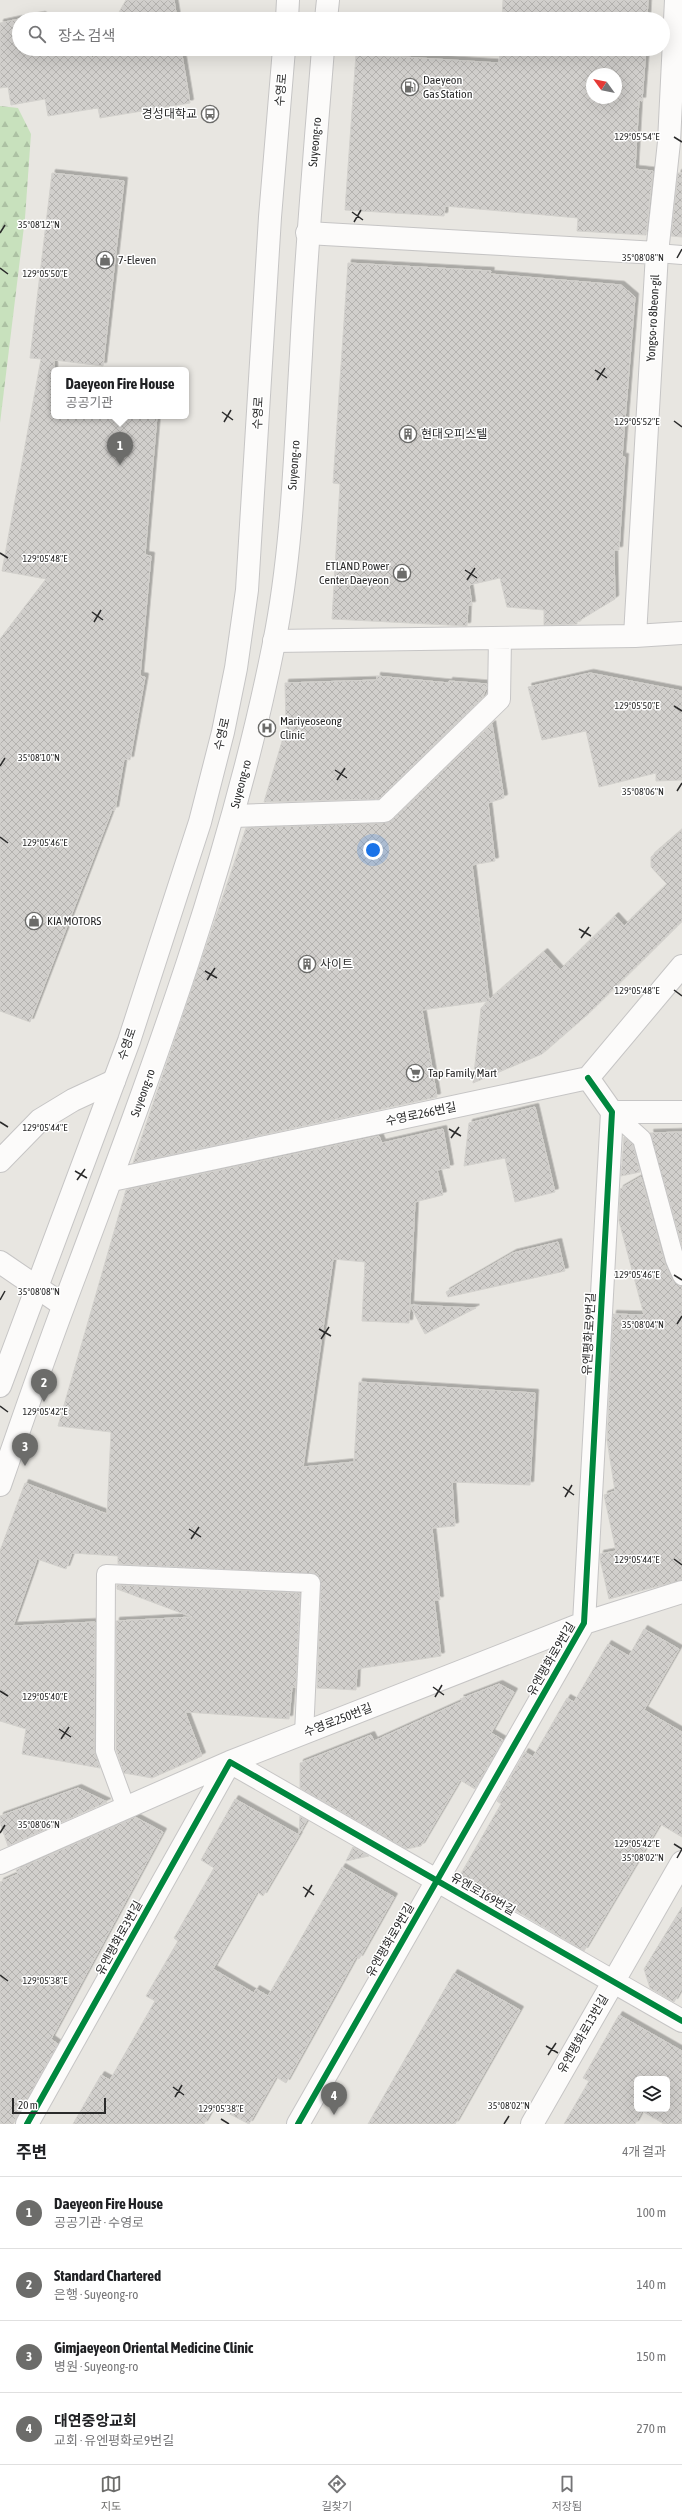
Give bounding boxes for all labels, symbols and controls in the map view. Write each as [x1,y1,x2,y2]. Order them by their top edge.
search box [12,12,670,56]
icon: search [26,23,48,45]
text: 장소 검색 [58,27,115,44]
north arrow [586,68,622,104]
street label: 수영로 [273,73,289,107]
place label: Daeyeon Gas Station [423,73,473,101]
fuel station icon: Daeyeon Gas Station [400,77,420,97]
bus stop icon: 경성대학교 [200,104,220,124]
place label: 경성대학교 [142,107,197,121]
street label: Suyeong-ro [306,116,324,167]
text: 129°05'54"E [615,131,660,142]
text: 35°08'12"N [18,219,60,230]
shop icon: 7-Eleven [95,250,115,270]
text: 35°08'08"N [622,252,664,263]
place label: 7-Eleven [118,253,156,267]
text: 129°05'50"E [23,268,68,279]
street label: Yongso-ro 8beon-gil [644,273,662,362]
popup [51,367,189,419]
text: Daeyeon Fire House [65,375,175,392]
text: 공공기관 [65,395,113,410]
street label: 수영로 [250,396,266,430]
text: 129°05'52"E [615,416,660,427]
building icon: 현대오피스텔 [398,424,418,444]
place label: 현대오피스텔 [421,427,487,441]
pin: 1 [107,432,133,465]
street label: Suyeong-ro [285,439,303,490]
text: 129°05'48"E [23,553,68,564]
place label: ETLAND Power Center Daeyeon [319,559,389,587]
shop icon: ETLAND Power Center Daeyeon [392,563,412,583]
text: 129°05'50"E [615,700,660,711]
place label: Mariyeoseong Clinic [280,714,343,742]
street label: 수영로 [211,716,233,752]
hospital icon: Mariyeoseong Clinic [257,718,277,738]
text: 35°08'10"N [18,752,60,763]
street label: Suyeong-ro [228,758,254,810]
text: 35°08'06"N [622,786,664,797]
text: 129°05'46"E [23,837,68,848]
your location [363,840,383,860]
shop icon: KIA MOTORS [24,911,44,931]
place label: KIA MOTORS [47,914,101,928]
building icon: 사이트 [297,954,317,974]
place label: 사이트 [320,957,353,971]
text: 129°05'48"E [615,985,660,996]
street label: 수영로 [115,1026,139,1062]
supermarket icon: Tap Family Mart [405,1063,425,1083]
place label: Tap Family Mart [428,1066,498,1080]
street label: Suyeong-ro [128,1067,158,1119]
street label: 수영로266번길 [384,1100,458,1128]
text: 129°05'44"E [23,1122,68,1133]
text: 129°05'46"E [615,1269,660,1280]
text: 35°08'08"N [18,1286,60,1297]
street label: 유엔평화로9번길 [580,1292,598,1376]
text: 35°08'04"N [622,1319,664,1330]
pin: 2 [31,1369,57,1402]
text: 129°05'42"E [23,1406,68,1417]
pin: 3 [12,1433,38,1466]
text: 129°05'44"E [615,1554,660,1565]
street label: 유엔평화로9번길 [524,1620,578,1698]
text: 129°05'40"E [23,1691,68,1702]
street label: 수영로250번길 [302,1701,374,1739]
text: 35°08'06"N [18,1819,60,1830]
text: 129°05'42"E [615,1838,660,1849]
text: 35°08'02"N [622,1852,664,1863]
street label: 유엔로169번길 [448,1870,518,1918]
street label: 유엔평화로3번길 [93,1898,145,1978]
street label: 유엔평화로9번길 [363,1901,417,1979]
text: 129°05'38"E [23,1975,68,1986]
street label: 유엔평화로13번길 [555,1992,611,2076]
map controls [634,2076,670,2112]
button: layers [634,2076,670,2112]
pin: 4 [321,2082,347,2115]
scale bar [12,2096,106,2115]
text: 20 m [18,2099,38,2111]
text: 35°08'02"N [488,2100,530,2111]
text: 129°05'38"E [199,2103,244,2114]
text: 주변 [16,2142,47,2162]
text: 4개 결과 [622,2144,666,2159]
text: Daeyeon Fire House [54,2195,163,2212]
text: 1 [26,2205,32,2220]
text: 100 m [637,2205,666,2220]
text: 공공기관 · 수영로 [54,2215,144,2230]
text: Standard Chartered [54,2267,161,2284]
text: 2 [26,2277,32,2292]
text: 140 m [637,2277,666,2292]
text: 은행 · Suyeong-ro [54,2287,138,2302]
text: Gimjaeyeon Oriental Medicine Clinic [54,2339,253,2356]
text: 3 [26,2349,32,2364]
text: 150 m [637,2349,666,2364]
text: 병원 · Suyeong-ro [54,2359,138,2374]
text: 대연중앙교회 [54,2412,137,2429]
text: 4 [26,2421,32,2436]
text: 270 m [637,2421,666,2436]
text: 교회 · 유엔평화로9번길 [54,2433,174,2448]
tab: 지도 [100,2473,122,2513]
tab: 길찾기 [322,2473,352,2513]
tab: 저장됨 [552,2473,582,2513]

